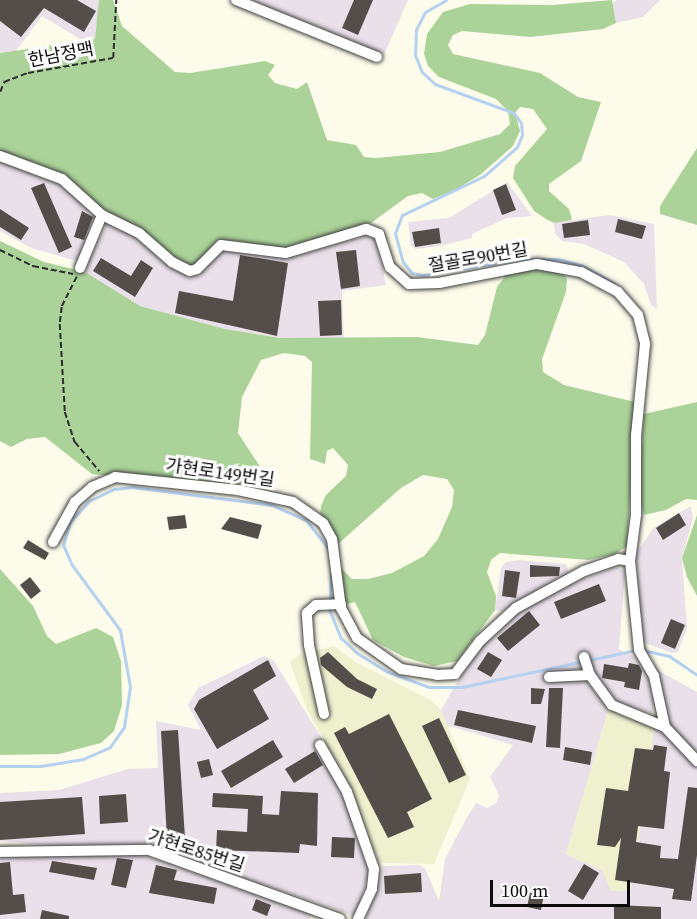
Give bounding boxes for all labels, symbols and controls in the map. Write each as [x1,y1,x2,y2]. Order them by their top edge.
street label: 한남정맥 [26,38,96,72]
street label: 절골로90번길 [426,239,530,277]
street label: 가현로149번길 [164,455,276,491]
street label: 가현로85번길 [145,825,247,877]
scale bar [493,868,632,906]
text: 100 m [501,878,548,903]

